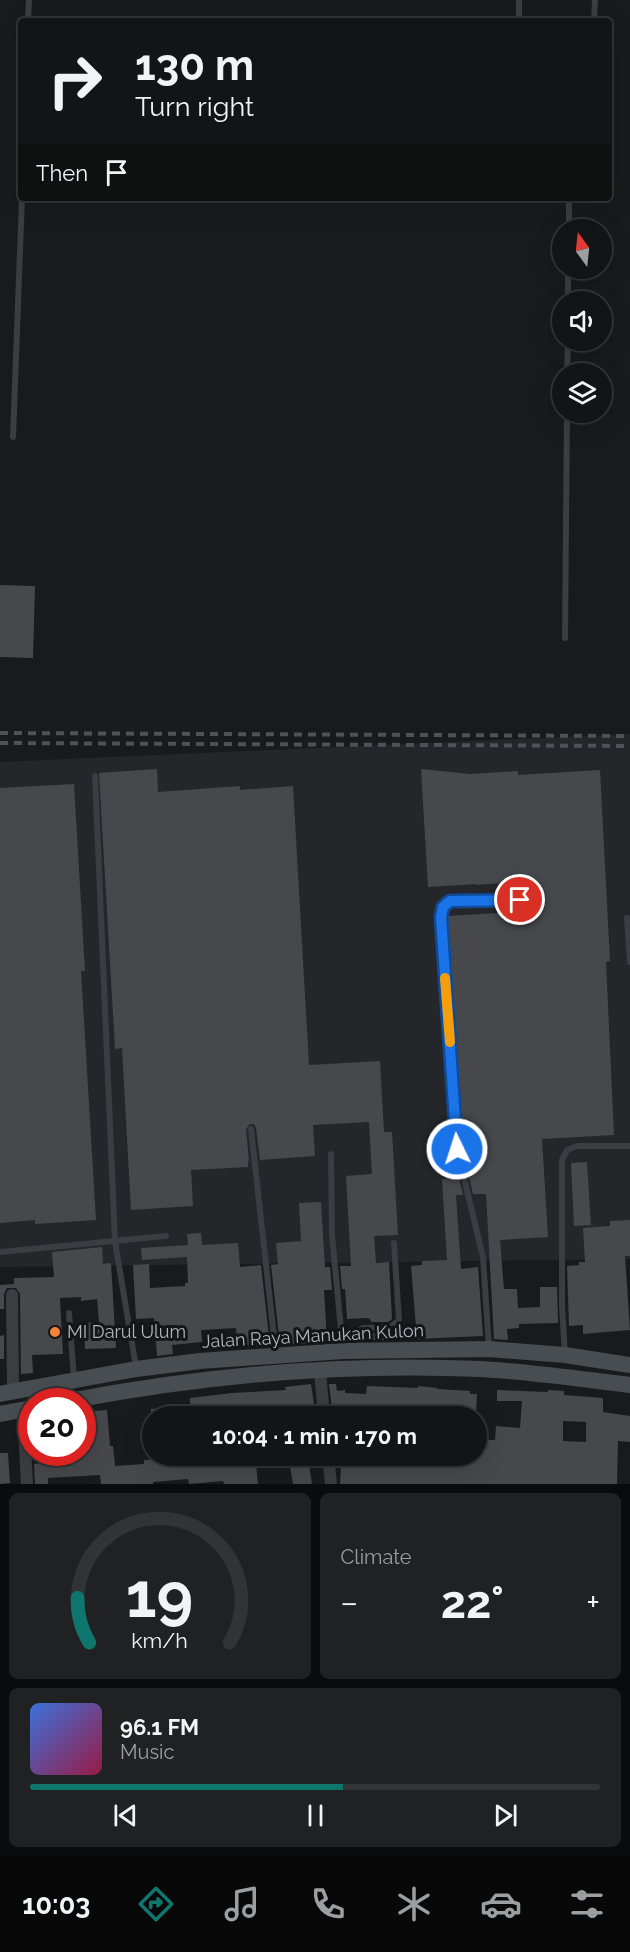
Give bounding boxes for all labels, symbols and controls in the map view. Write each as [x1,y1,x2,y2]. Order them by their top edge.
text: 130 m [135,41,254,90]
icon: right [36,42,114,120]
text: Turn right [135,91,254,122]
icon: arrive [100,156,133,189]
text: Then [36,160,88,186]
north arrow [552,219,612,279]
map controls [552,219,612,423]
button: sound [552,291,612,351]
button: layers [552,363,612,423]
pin [494,874,545,925]
icon: arrive [503,883,536,916]
position arrow [425,1117,489,1181]
street label: Jalan Raya Manukan Kulon [201,1319,425,1352]
place label: MI Darul Ulum [67,1321,186,1342]
marker: MI Darul Ulum [48,1325,62,1339]
speed limit sign: 20 [18,1388,96,1466]
text: 10:04 · 1 min · 170 m [212,1423,417,1449]
text: Climate [341,1545,412,1569]
text: 19 [126,1558,194,1632]
text: 22° [441,1576,504,1629]
text: − [341,1583,358,1622]
text: + [586,1583,600,1622]
text: km/h [131,1628,188,1653]
text: 96.1 FM [120,1714,199,1740]
text: Music [120,1740,174,1764]
icon: previous [109,1799,142,1832]
icon: pause [299,1799,332,1832]
icon: next [489,1799,522,1832]
icon: directions [135,1883,177,1925]
icon: music [221,1883,263,1925]
icon: phone [307,1883,349,1925]
icon: climate [393,1883,435,1925]
icon: car [480,1883,522,1925]
icon: filters [566,1883,608,1925]
text: 10:03 [22,1889,90,1920]

